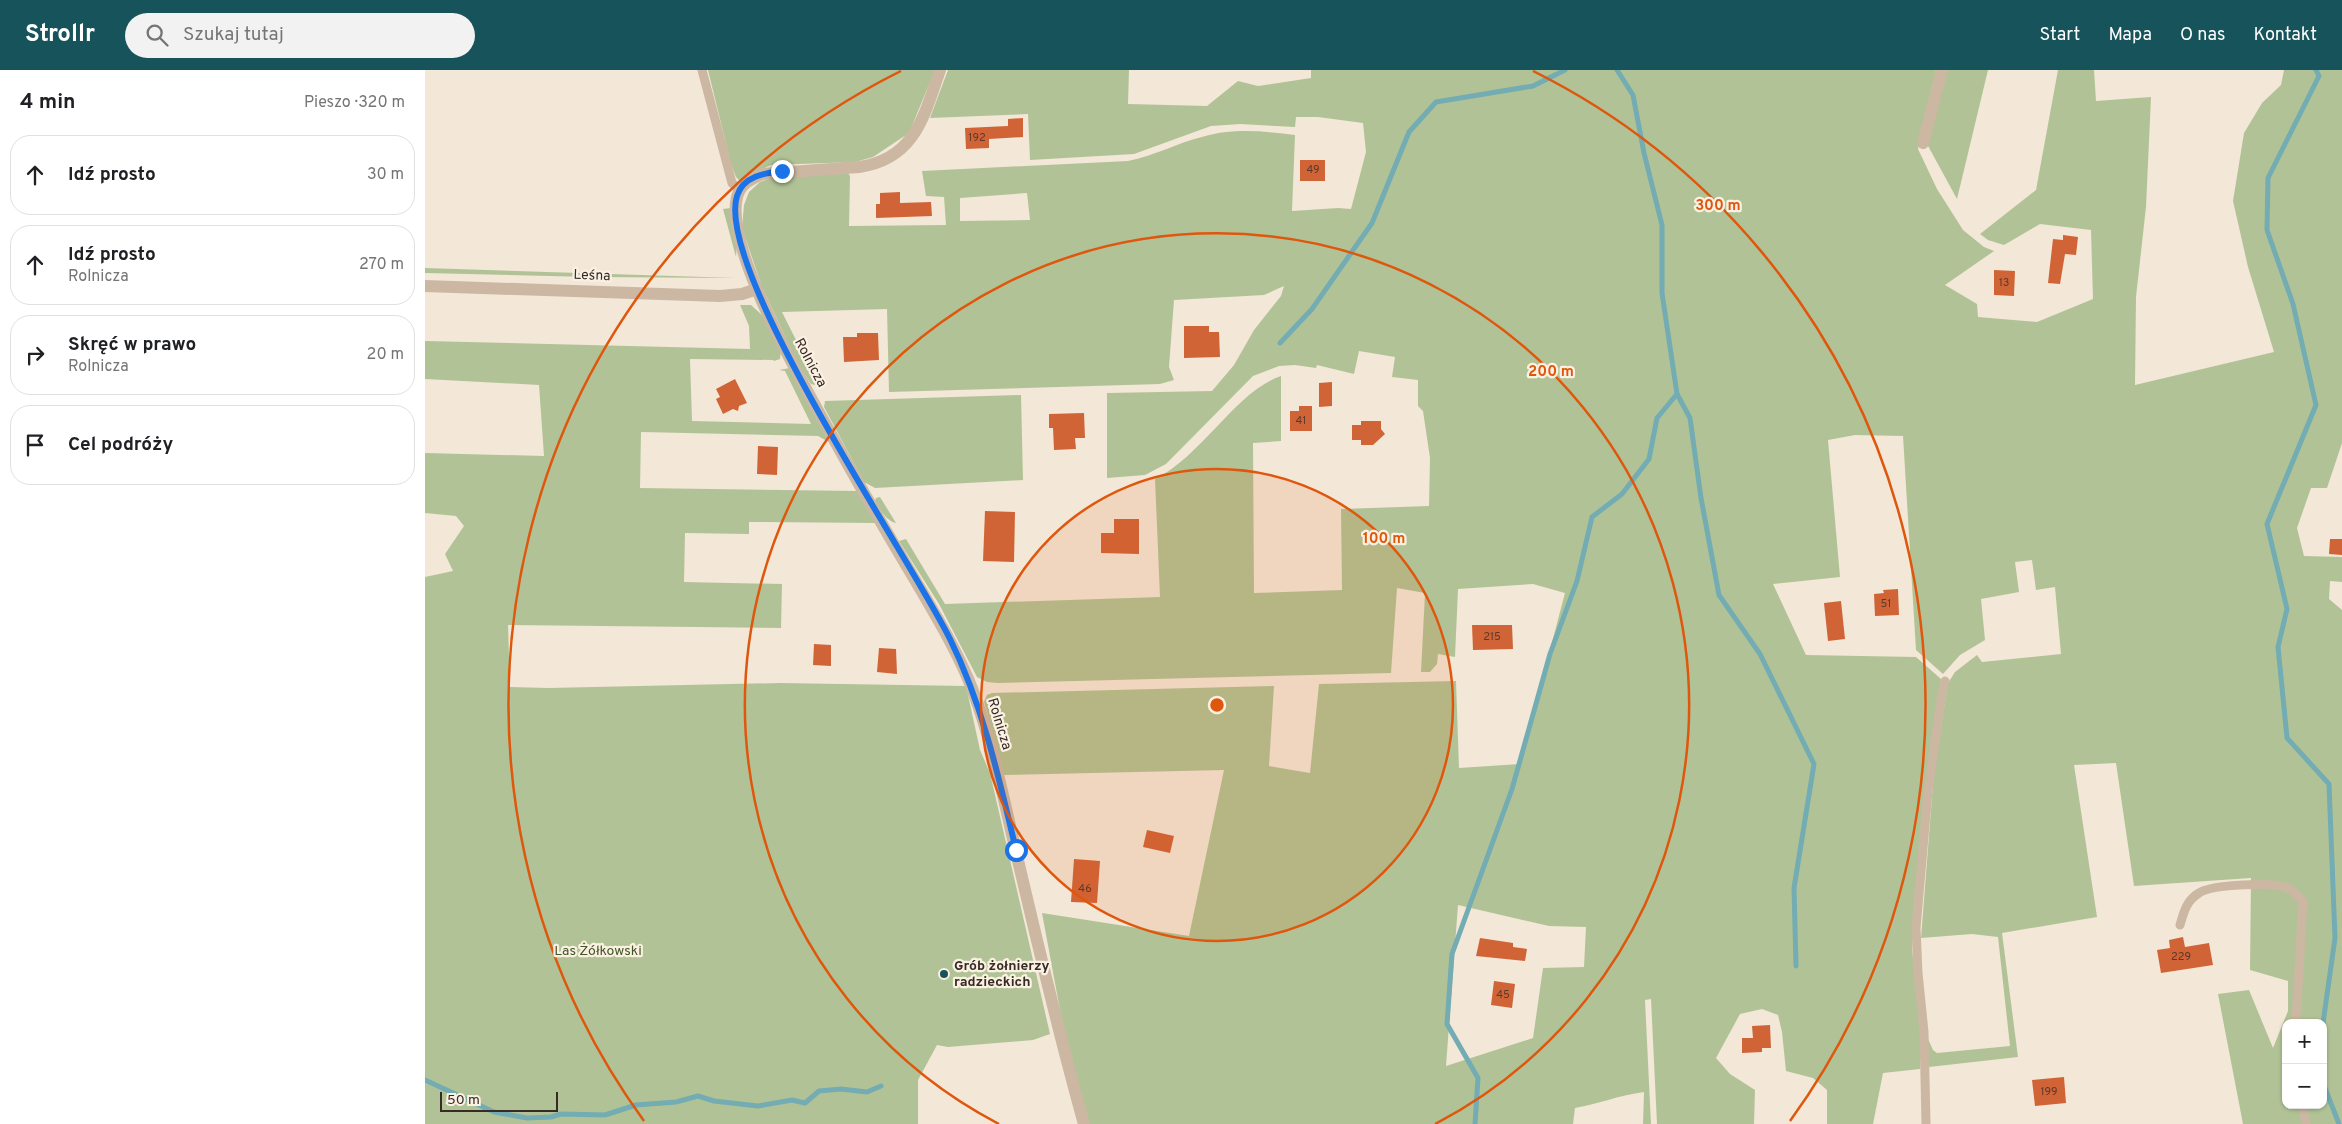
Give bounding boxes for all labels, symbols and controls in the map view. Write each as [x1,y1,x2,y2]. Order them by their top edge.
search box [125,13,475,58]
text: Strollr [25,20,95,50]
icon: search [143,21,171,49]
text: Szukaj tutaj [183,23,284,47]
text: Start [2039,24,2080,47]
text: Mapa [2108,24,2152,47]
text: O nas [2180,24,2225,47]
text: Kontakt [2253,24,2317,47]
text: 4 min [20,89,76,116]
text: Pieszo · 320 m [304,93,405,113]
house number: 192 [968,131,986,145]
route end [771,160,794,183]
icon: ahead [21,161,49,189]
text: Idź prosto [68,163,156,187]
house number: 49 [1306,163,1320,177]
text: 30 m [367,165,404,185]
text: 300 m [1695,197,1741,216]
text: Idź prosto [68,243,156,267]
icon: ahead [21,251,49,279]
text: 270 m [359,255,404,275]
text: Rolnicza [68,267,129,287]
street label: Leśna [573,267,611,285]
house number: 13 [1999,276,2009,290]
text: Skręć w prawo [68,333,196,357]
street label: Rolnicza [790,336,830,390]
icon: right [21,341,49,369]
text: 20 m [367,345,404,365]
text: Rolnicza [68,357,129,377]
text: 200 m [1528,363,1574,382]
house number: 41 [1296,414,1306,428]
icon: arrive [21,431,49,459]
text: Cel podróży [68,433,173,457]
text: 100 m [1363,530,1405,549]
house number: 51 [1881,597,1891,611]
house number: 215 [1483,630,1501,644]
street label: Rolnicza [983,696,1015,752]
centre of rings [1208,696,1226,714]
route start [1005,839,1028,862]
house number: 46 [1078,882,1092,896]
park label: Las Żółkowski [554,942,642,960]
house number: 229 [2171,950,2191,964]
place label: Grób żołnierzy radzieckich [954,958,1049,991]
marker: Grób żołnierzy radzieckich [938,968,950,980]
house number: 45 [1496,988,1510,1002]
map controls [2282,1019,2327,1109]
button: + [2282,1019,2327,1064]
button: − [2282,1064,2327,1109]
house number: 199 [2040,1085,2058,1099]
scale bar [440,1089,557,1112]
text: 50 m [447,1092,480,1109]

